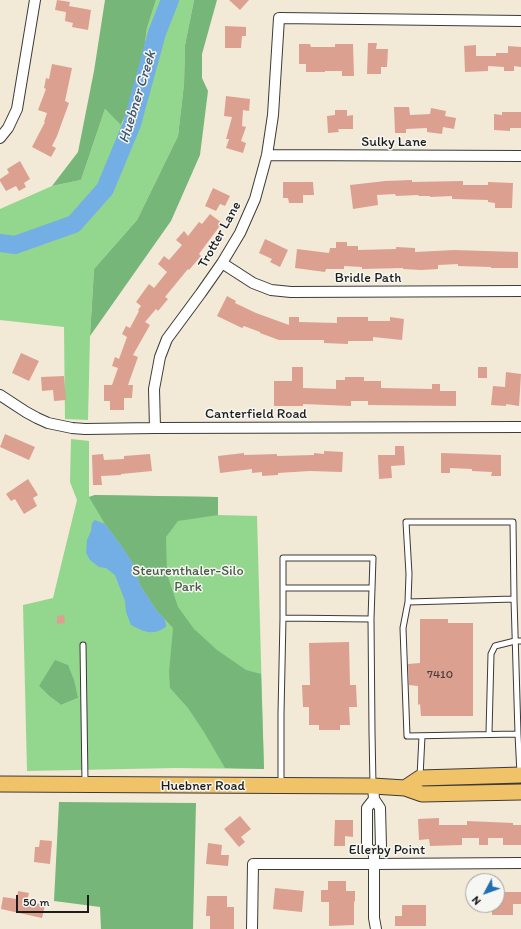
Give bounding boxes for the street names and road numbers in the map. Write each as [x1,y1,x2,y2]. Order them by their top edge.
street label: Sulky Lane [361,134,427,150]
street label: Trotter Lane [195,199,245,271]
street label: Bridle Path [335,270,401,286]
street label: Canterfield Road [205,406,307,422]
street label: Huebner Road [161,778,245,794]
street label: Ellerby Point [349,842,425,858]

